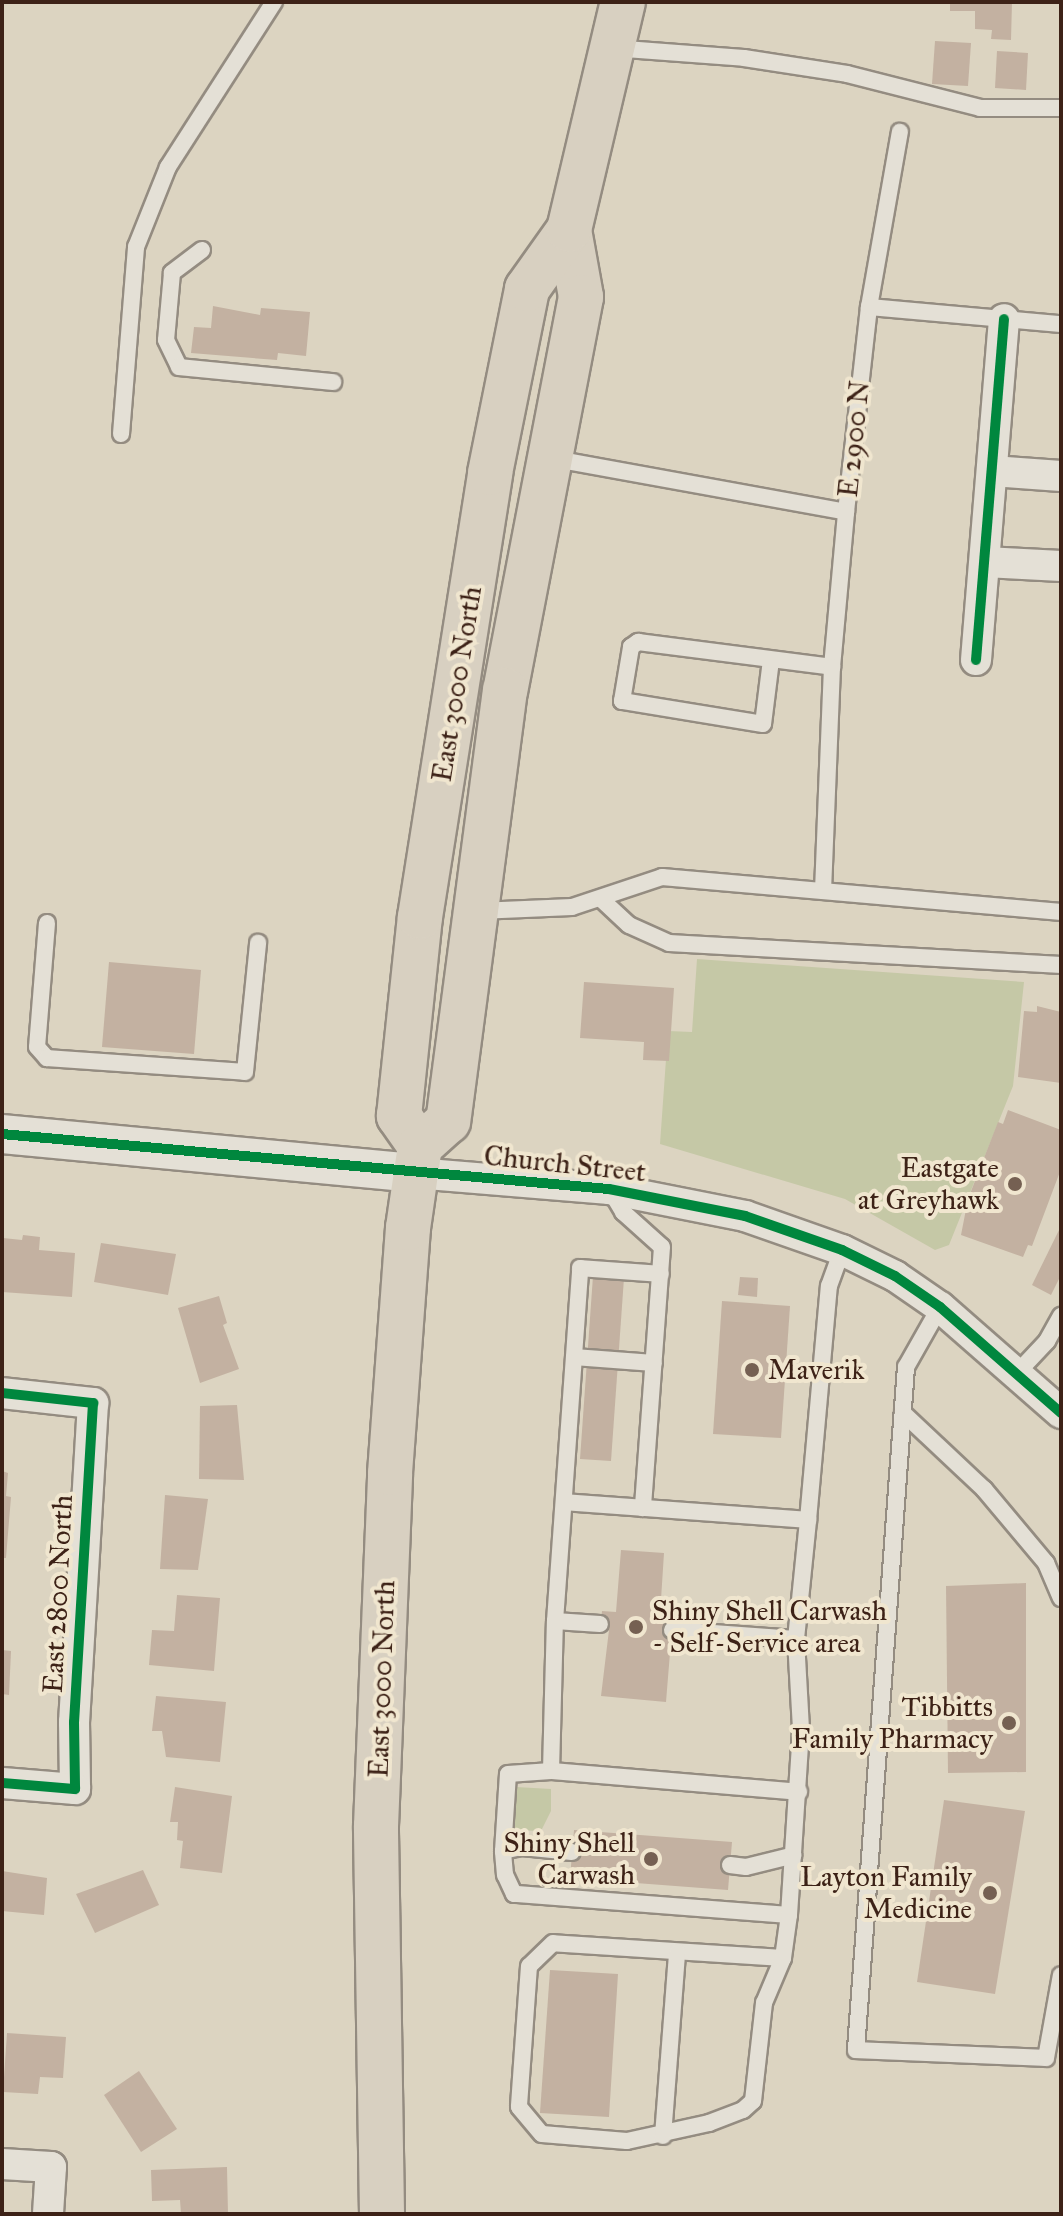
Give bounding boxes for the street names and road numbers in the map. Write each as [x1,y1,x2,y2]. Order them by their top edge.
street label: E 2900 N [831,379,877,499]
street label: East 3000 North [425,584,489,784]
street label: Church Street [482,1139,648,1189]
street label: East 2800 North [36,1494,80,1694]
street label: East 3000 North [362,1580,402,1778]

